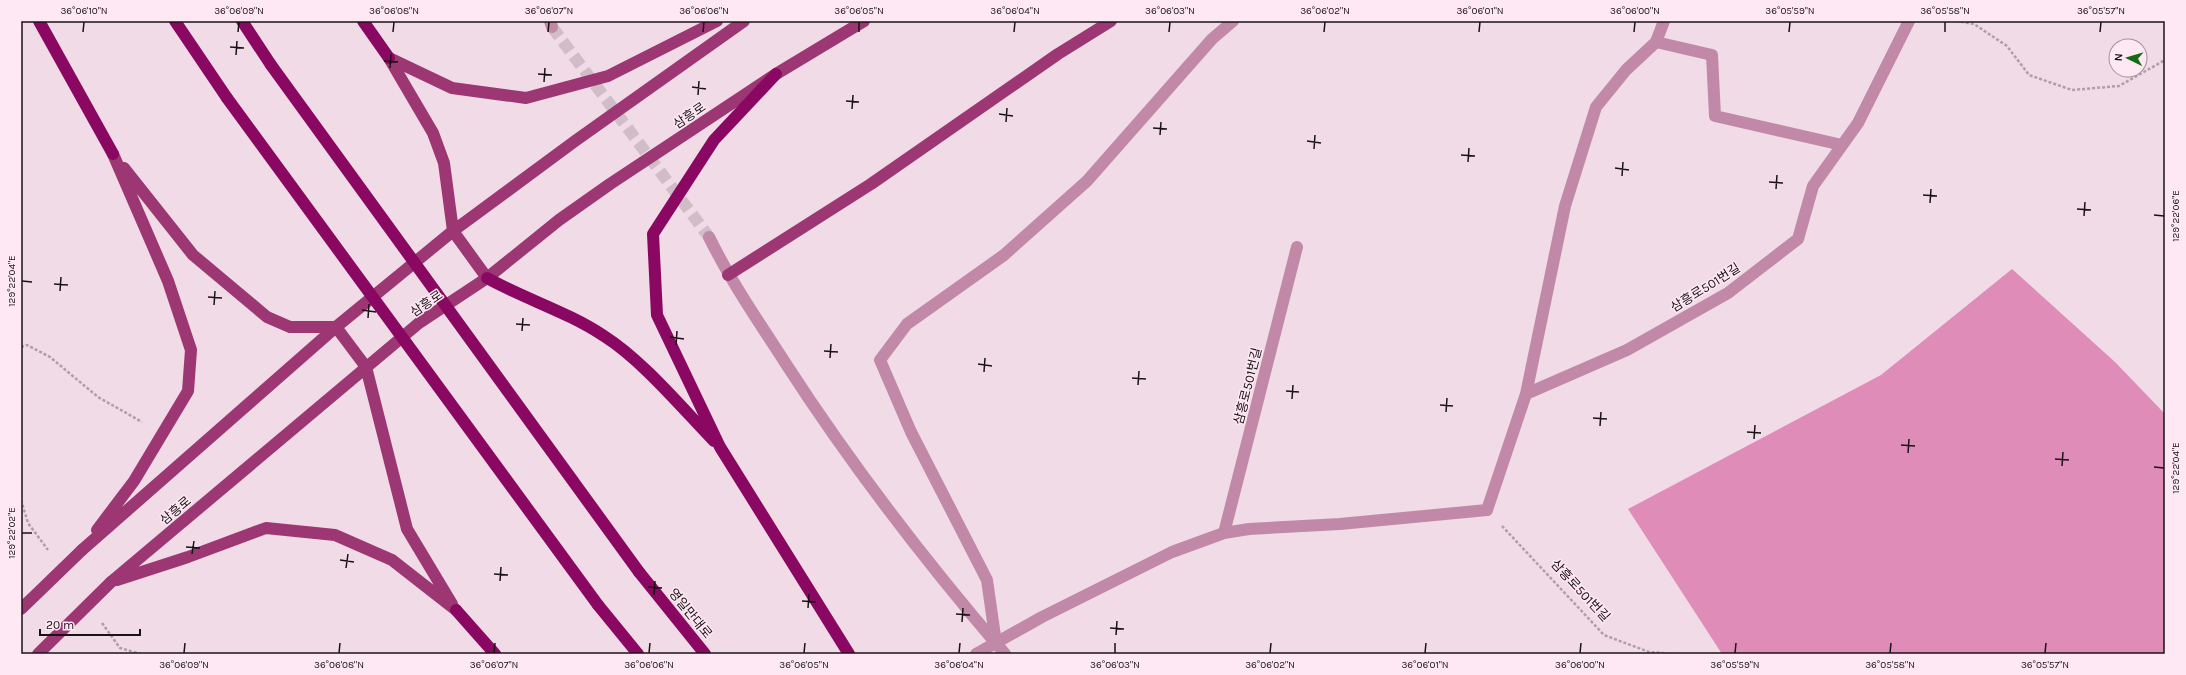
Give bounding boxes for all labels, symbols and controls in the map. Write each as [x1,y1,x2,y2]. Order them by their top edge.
text: 36°06'10"N [60,5,108,17]
text: 36°06'09"N [214,5,264,17]
text: 36°06'08"N [369,5,419,17]
text: 36°06'07"N [525,5,573,17]
text: 36°06'06"N [679,5,729,17]
text: 36°06'05"N [834,5,884,17]
text: 36°06'04"N [990,5,1040,17]
text: 36°06'03"N [1145,5,1195,17]
text: 36°06'02"N [1300,5,1350,17]
text: 36°06'01"N [1456,5,1504,17]
text: 36°06'00"N [1610,5,1660,17]
text: 36°05'59"N [1765,5,1815,17]
text: 36°05'58"N [1920,5,1970,17]
text: 36°05'57"N [2077,5,2125,17]
north arrow [2108,38,2148,78]
text: N [2112,53,2125,62]
street label: 삼흥로 [670,99,708,132]
text: 129°22'06"E [2170,190,2182,242]
text: 129°22'04"E [6,255,18,307]
street label: 삼흥로501번길 [1668,260,1743,315]
street label: 삼흥로 [407,287,445,320]
street label: 삼흥로501번길 [1231,346,1264,426]
text: 129°22'04"E [2170,442,2182,494]
street label: 삼흥로 [157,493,194,528]
text: 129°22'02"E [6,507,18,559]
street label: 삼흥로501번길 [1548,556,1613,624]
street label: 영일만대로 [666,585,715,641]
scale bar [40,611,140,637]
text: 20 m [46,618,74,632]
text: 36°06'09"N [159,659,209,671]
text: 36°06'08"N [314,659,364,671]
text: 36°06'07"N [470,659,518,671]
text: 36°06'06"N [624,659,674,671]
text: 36°06'05"N [779,659,829,671]
text: 36°06'04"N [934,659,984,671]
text: 36°06'03"N [1090,659,1140,671]
text: 36°06'02"N [1245,659,1295,671]
text: 36°06'01"N [1401,659,1449,671]
text: 36°06'00"N [1555,659,1605,671]
text: 36°05'59"N [1710,659,1760,671]
text: 36°05'58"N [1865,659,1915,671]
text: 36°05'57"N [2021,659,2069,671]

